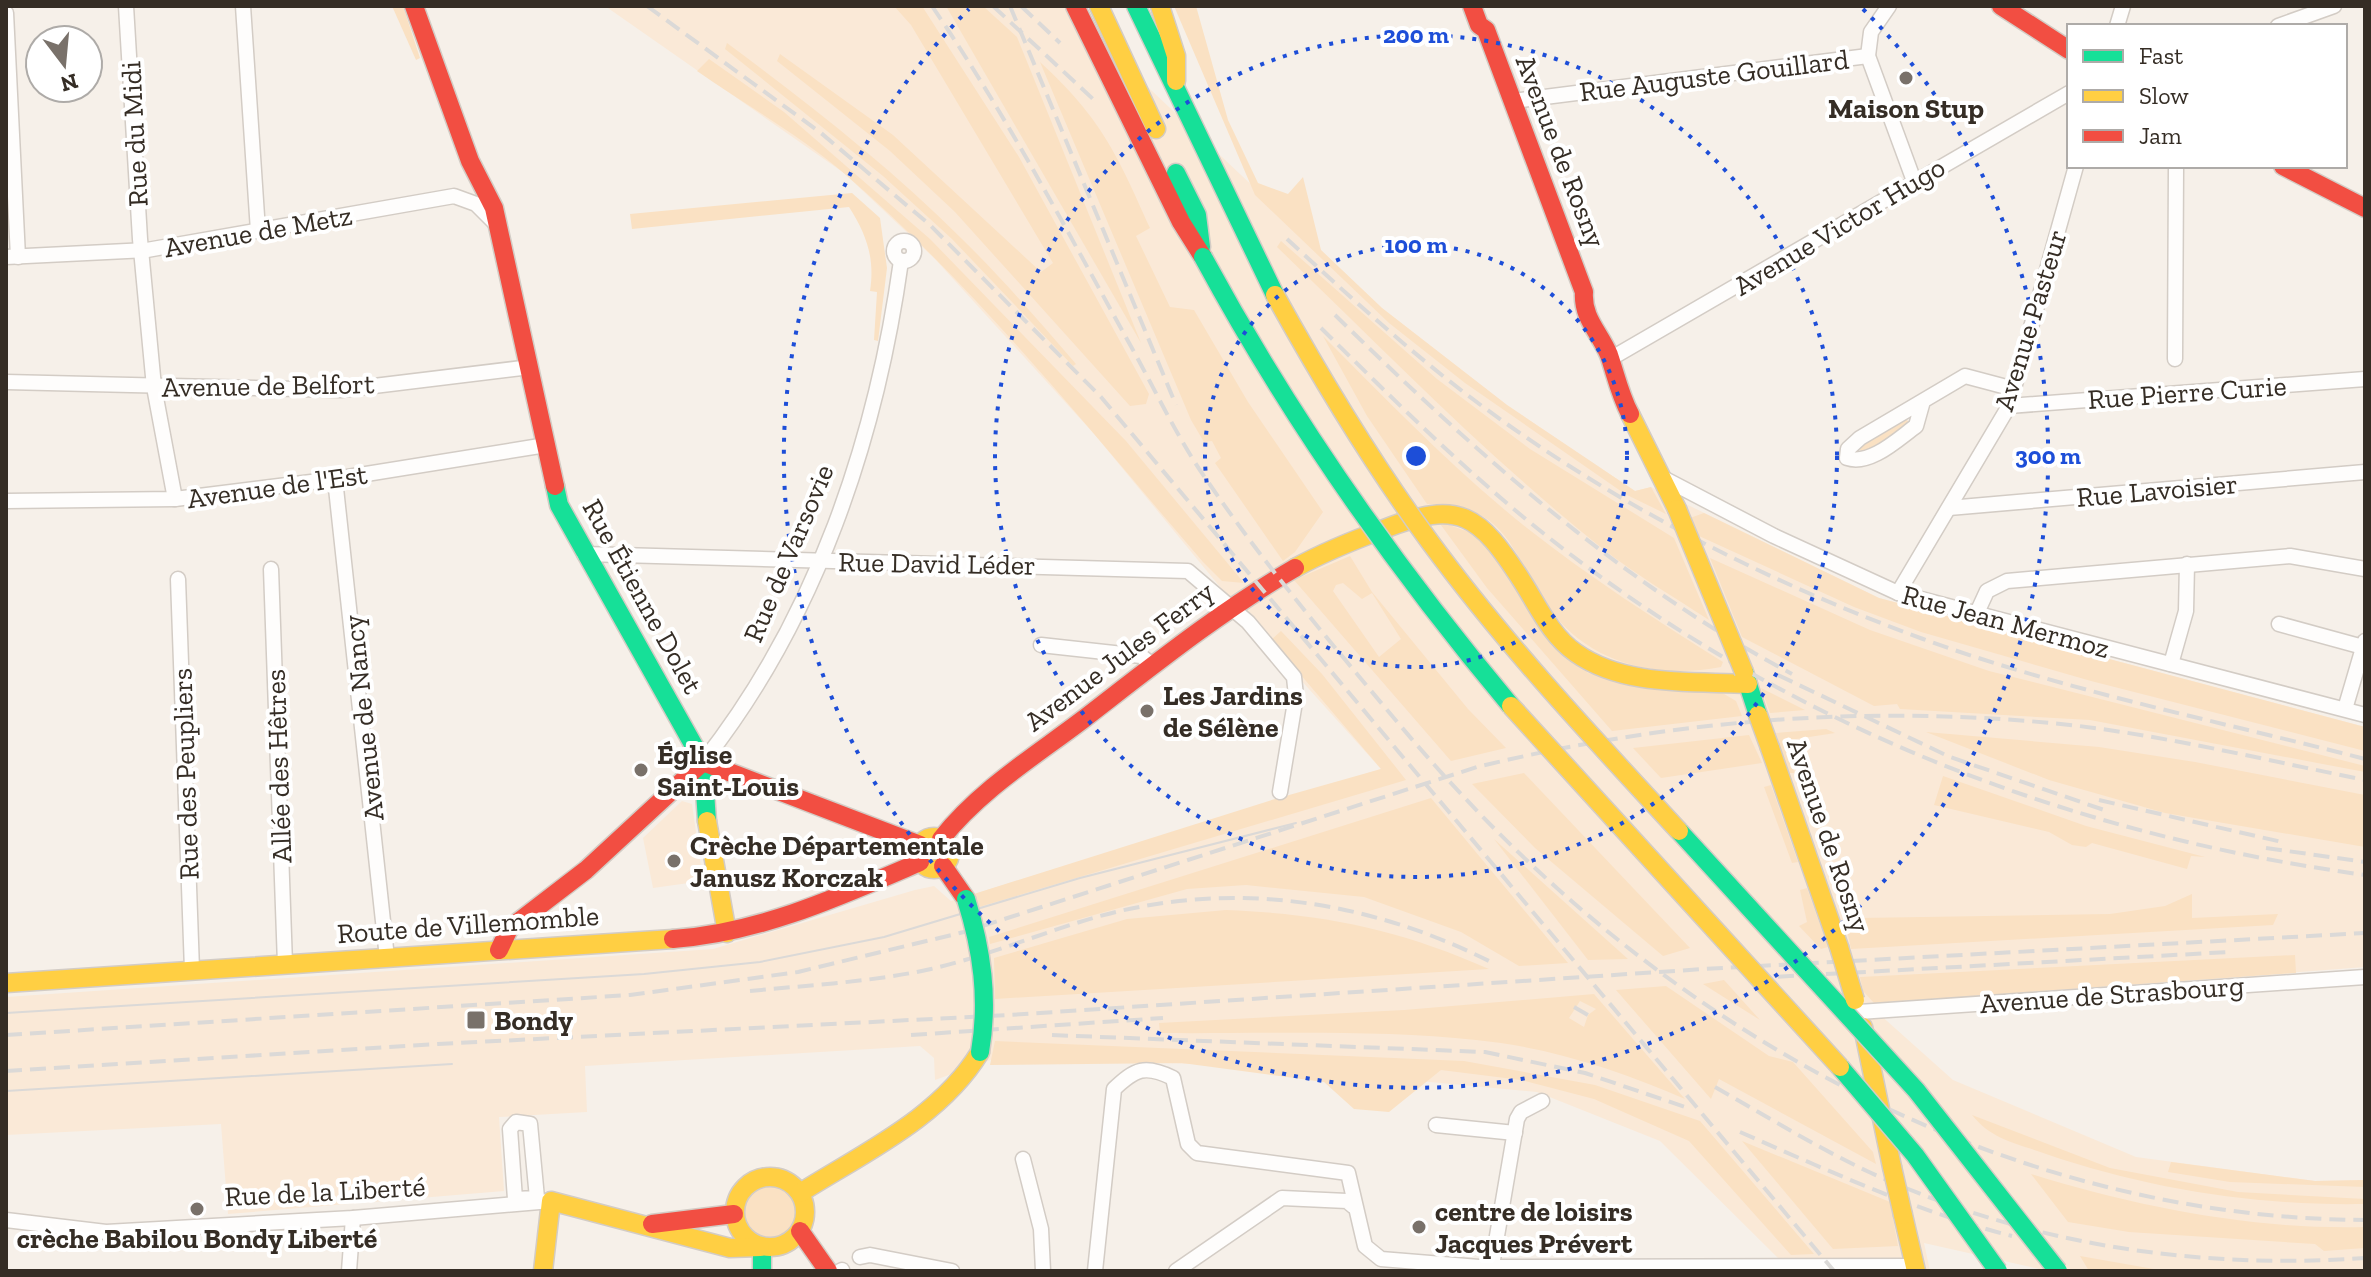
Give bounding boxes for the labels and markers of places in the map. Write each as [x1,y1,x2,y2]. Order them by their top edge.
marker: Maison Stup [1897,69,1915,87]
place label: Maison Stup [1828,92,1984,125]
centre of rings [1402,442,1430,470]
place label: Les Jardins de Sélène [1163,679,1303,744]
marker: Les Jardins de Sélène [1138,702,1156,720]
place label: Église Saint-Louis [657,738,799,803]
marker: Église Saint-Louis [632,761,650,779]
place label: Crèche Départementale Janusz Korczak [690,829,984,894]
marker: Crèche Départementale Janusz Korczak [665,852,683,870]
place label: Bondy [494,1004,573,1037]
marker: Bondy [465,1009,487,1031]
place label: centre de loisirs Jacques Prévert [1435,1195,1633,1260]
marker: crèche Babilou Bondy Liberté [188,1200,206,1218]
marker: centre de loisirs Jacques Prévert [1410,1218,1428,1236]
place label: crèche Babilou Bondy Liberté [17,1222,377,1255]

